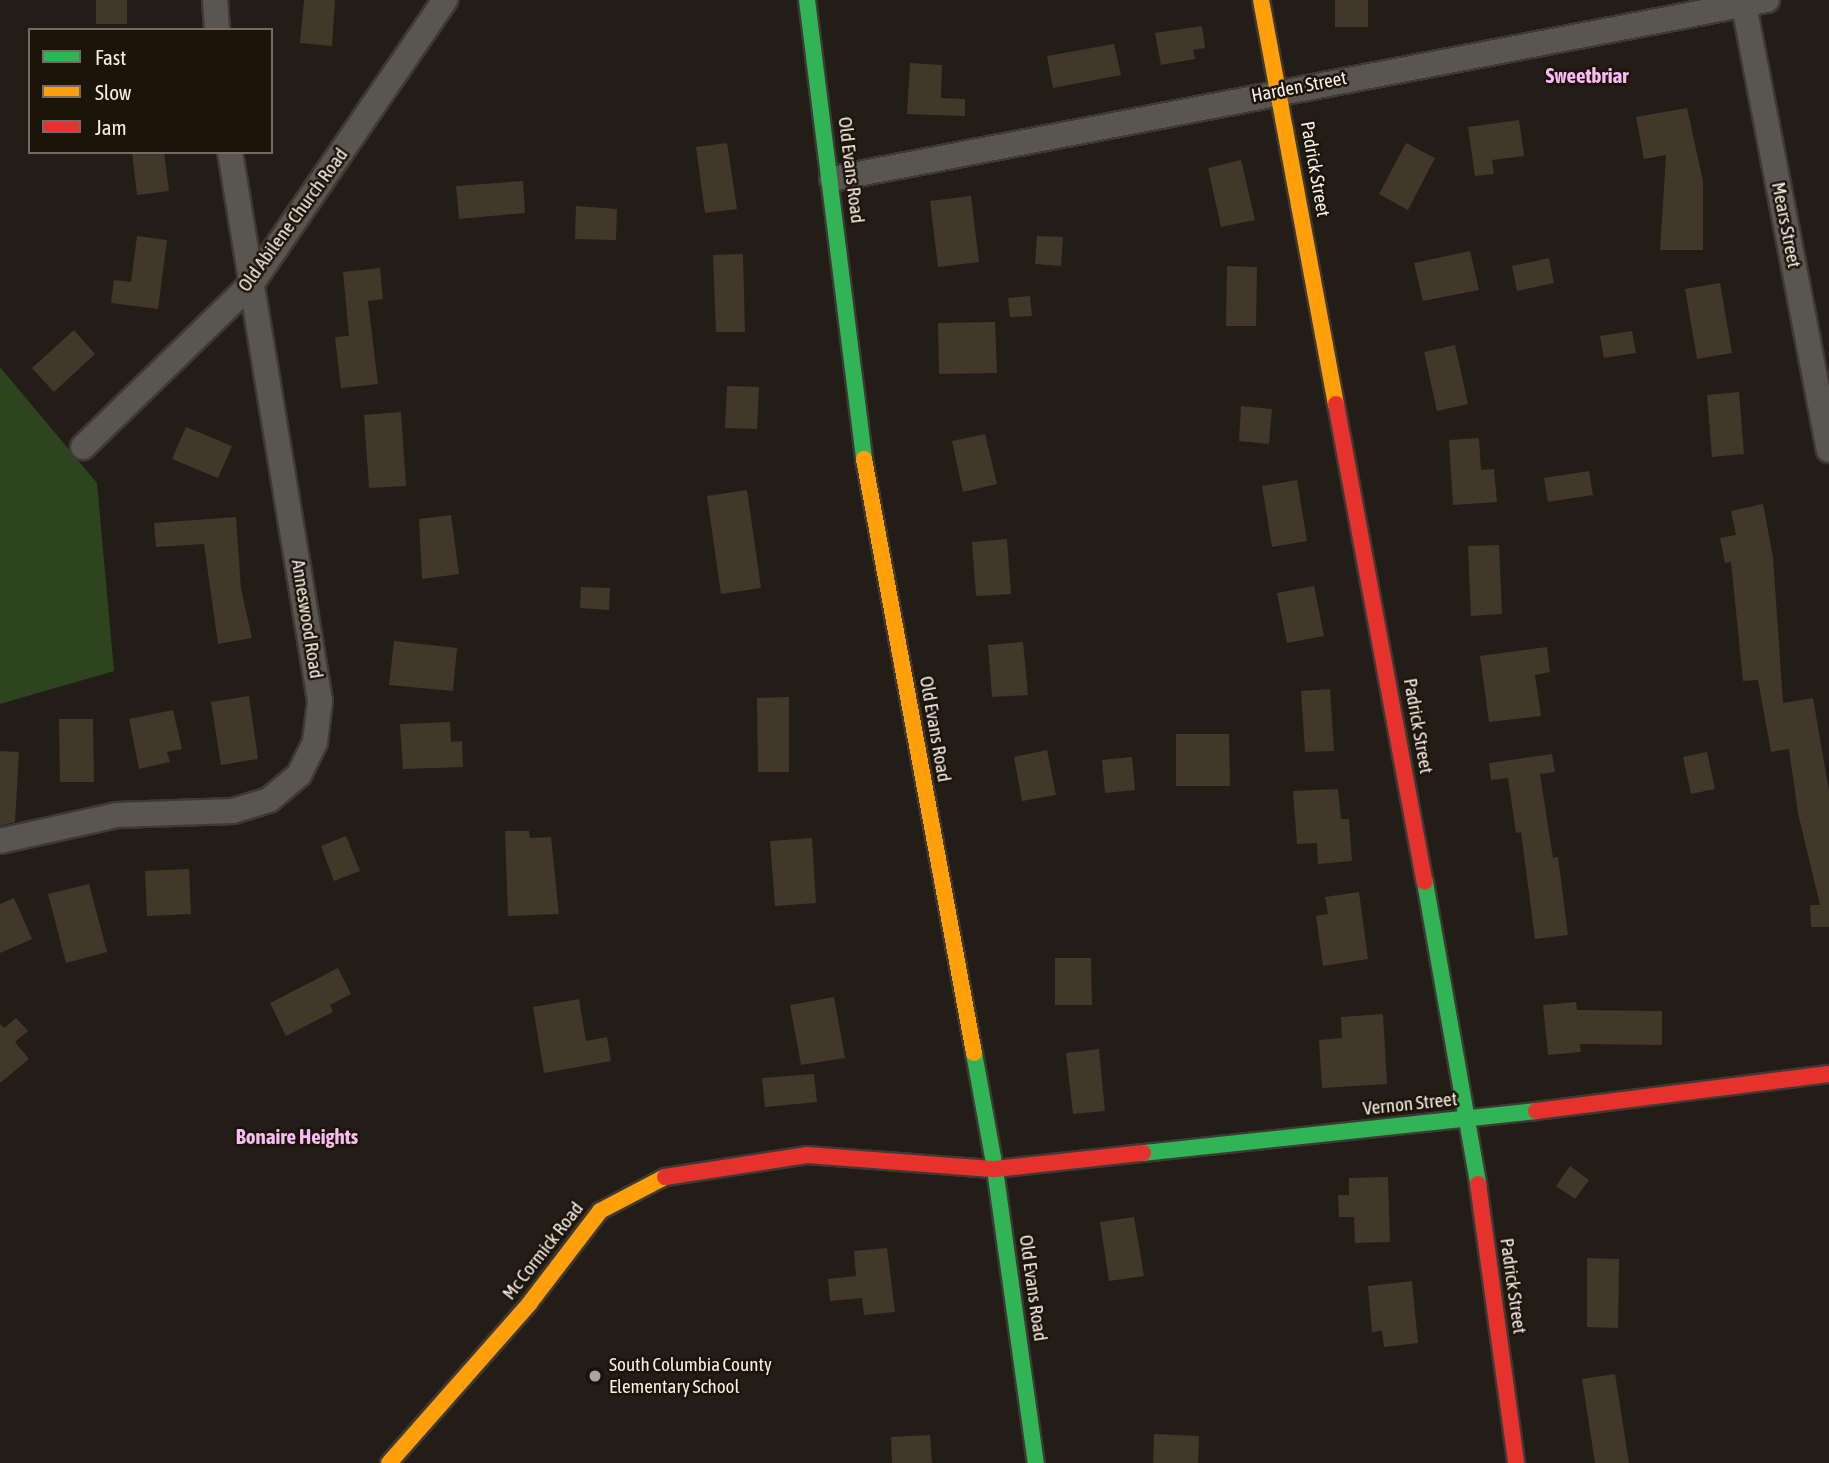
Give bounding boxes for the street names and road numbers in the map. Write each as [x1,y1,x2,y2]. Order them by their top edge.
street label: Harden Street [1249,67,1349,107]
street label: Old Evans Road [833,116,869,224]
street label: Padrick Street [1295,120,1335,218]
street label: Old Abilene Church Road [233,144,353,296]
street label: Mears Street [1767,180,1805,270]
street label: Anneswood Road [286,558,328,680]
street label: Old Evans Road [914,674,956,784]
street label: Padrick Street [1398,677,1438,775]
street label: Vernon Street [1362,1088,1458,1120]
street label: Mc Cormick Road [498,1198,588,1304]
street label: Old Evans Road [1014,1233,1052,1343]
street label: Padrick Street [1495,1237,1531,1335]

